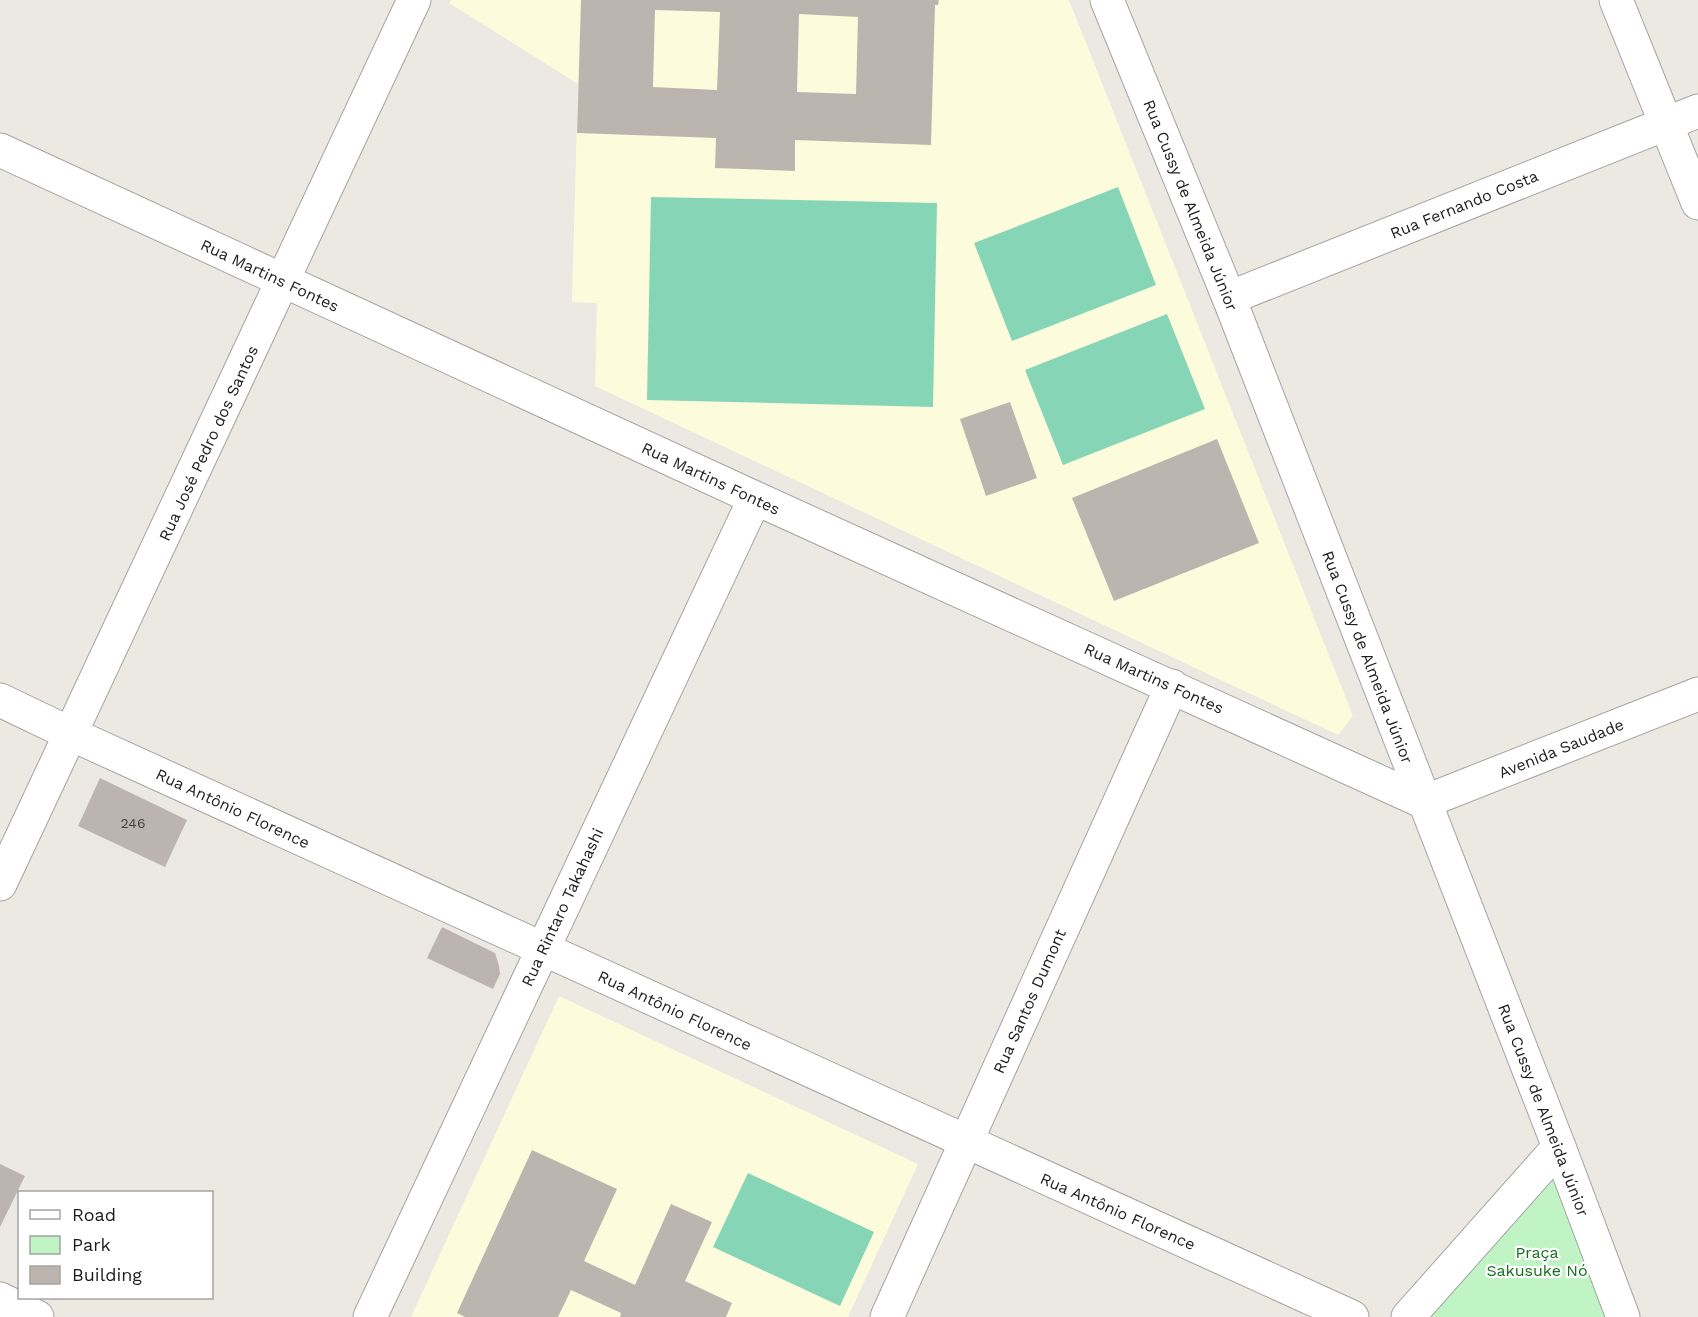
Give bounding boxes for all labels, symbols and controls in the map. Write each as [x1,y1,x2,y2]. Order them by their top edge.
street label: Rua Cussy de Almeida Júnior [1139,97,1242,314]
street label: Rua Fernando Costa [1387,166,1541,243]
street label: Rua Martins Fontes [198,235,342,316]
street label: Rua José Pedro dos Santos [155,343,262,544]
street label: Rua Martins Fontes [639,438,783,519]
street label: Rua Cussy de Almeida Júnior [1318,548,1417,767]
street label: Rua Martins Fontes [1081,639,1226,718]
street label: Avenida Saudade [1496,715,1627,782]
street label: Rua Antônio Florence [153,764,313,852]
house number: 246 [121,815,145,831]
street label: Rua Rintaro Takahashi [517,825,607,989]
street label: Rua Santos Dumont [989,926,1070,1076]
street label: Rua Antônio Florence [595,966,755,1054]
street label: Rua Cussy de Almeida Júnior [1494,1001,1593,1220]
street label: Rua Antônio Florence [1037,1169,1198,1254]
legend [18,1191,213,1299]
text: Road [72,1204,116,1225]
text: Park [72,1234,111,1255]
park label: Praça Sakusuke Nó [1486,1243,1588,1280]
text: Building [72,1264,142,1285]

